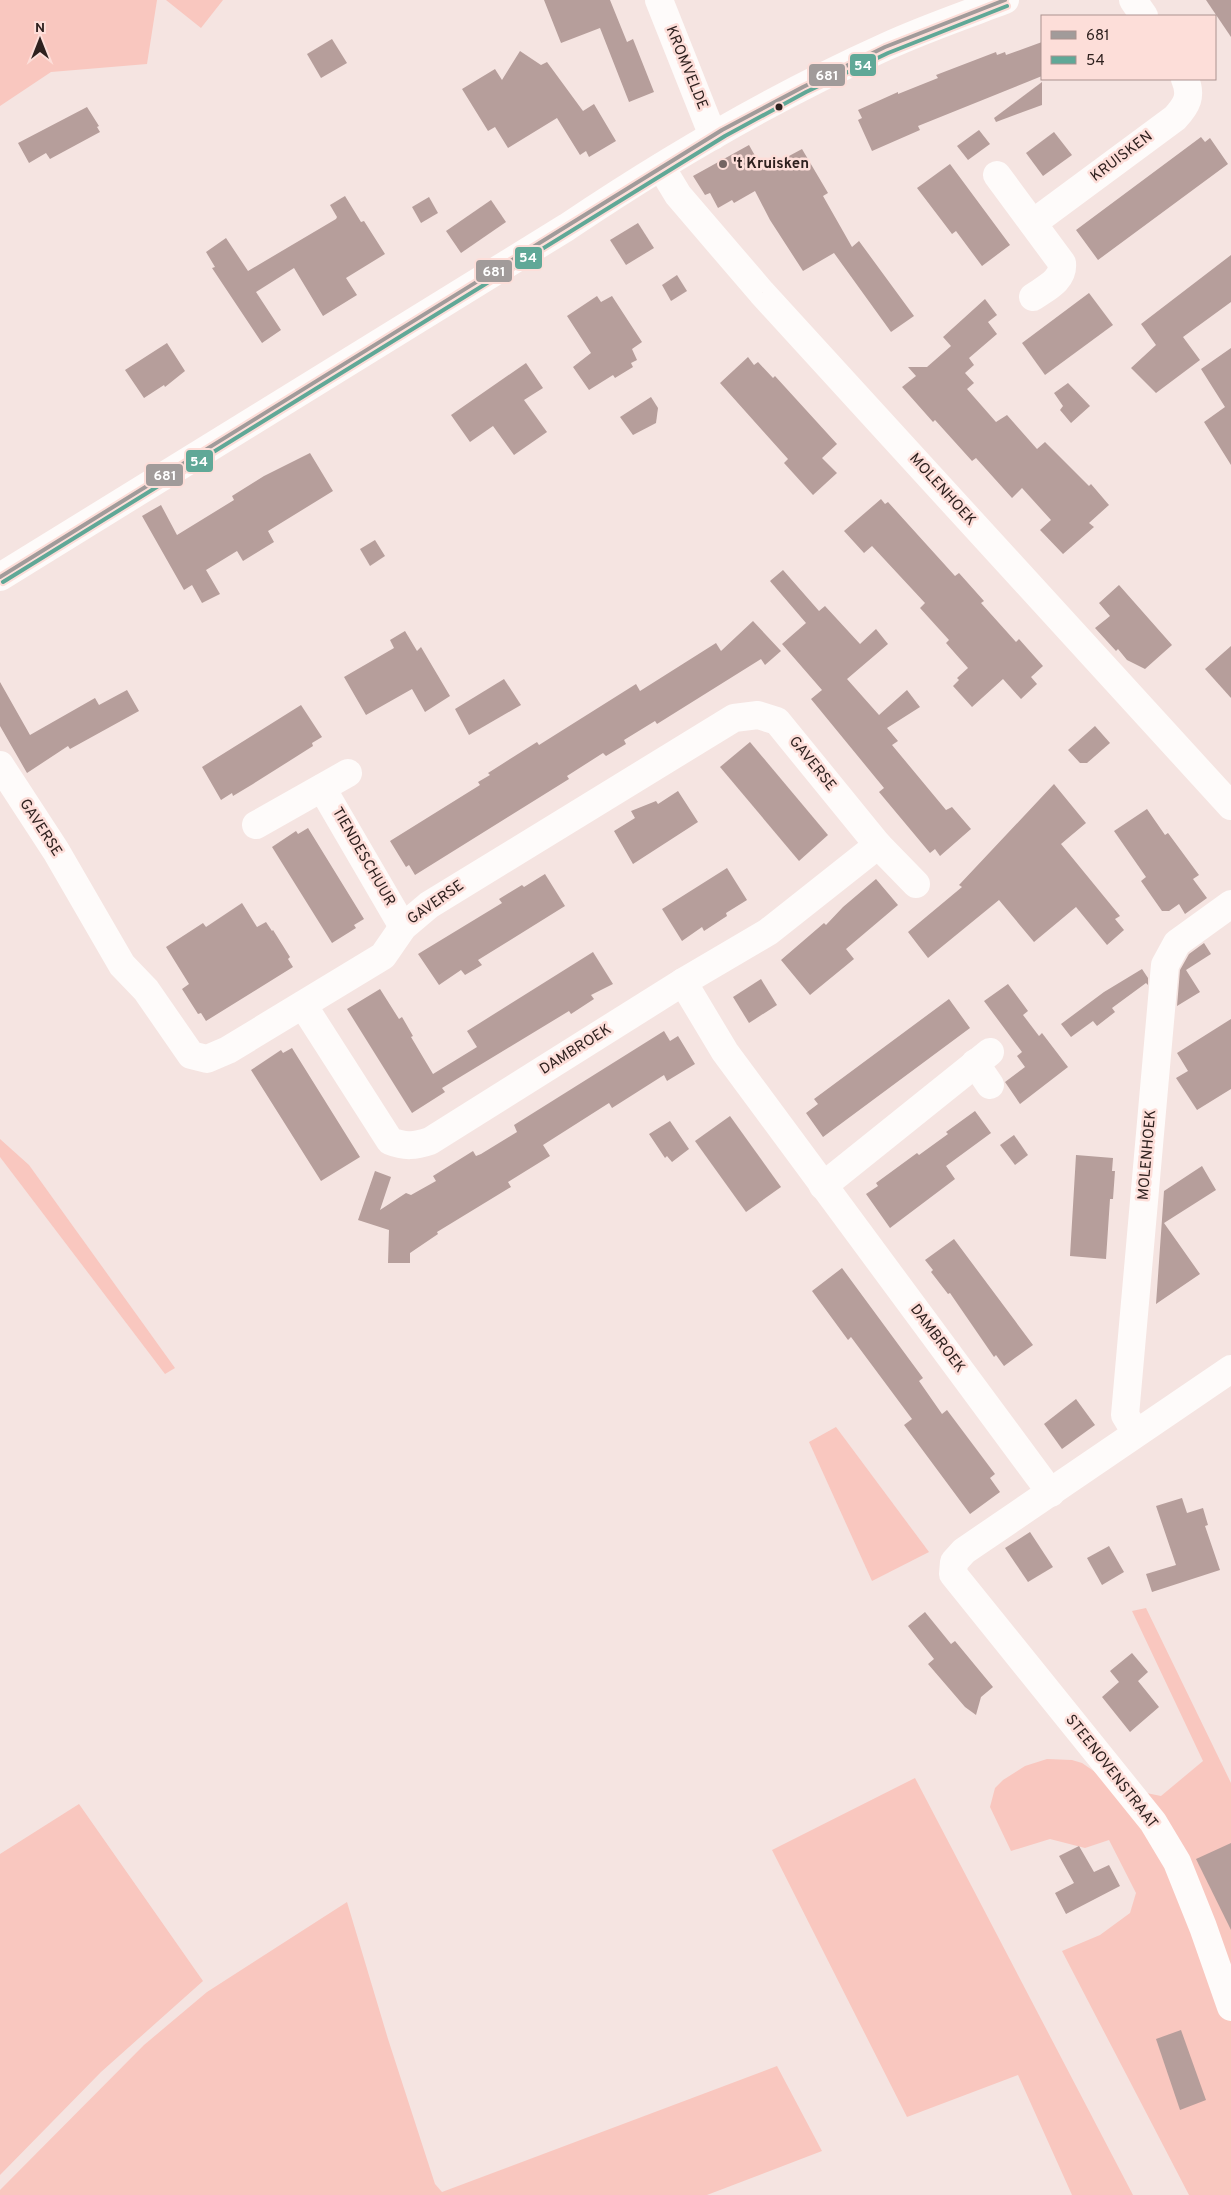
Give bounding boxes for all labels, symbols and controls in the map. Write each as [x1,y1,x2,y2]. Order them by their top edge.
north arrow [15,15,65,65]
legend [1041,15,1216,80]
text: N [35,20,45,37]
street label: KROMVELDE [661,23,711,113]
text: 681 [1086,27,1110,46]
text: 54 [1086,52,1105,71]
line badge: 54 [849,53,877,77]
text: 54 [854,58,872,75]
line badge: 681 [808,63,846,87]
text: 681 [816,68,838,85]
unlabelled marker [774,102,784,112]
street label: KRUISKEN [1087,128,1157,186]
place label: 't Kruisken [733,155,809,174]
marker: 't Kruisken [717,158,729,170]
line badge: 54 [514,246,543,270]
text: 54 [519,250,537,267]
line badge: 681 [475,259,513,283]
text: 681 [483,264,505,281]
line badge: 54 [185,449,214,473]
street label: MOLENHOEK [905,450,980,530]
text: 54 [190,454,208,471]
line badge: 681 [145,463,184,487]
text: 681 [154,468,176,485]
street label: GAVERSE [784,733,840,795]
street label: GAVERSE [14,796,66,860]
street label: TIENDESCHUUR [327,804,399,910]
street label: GAVERSE [404,877,468,929]
street label: DAMBROEK [537,1020,615,1079]
street label: MOLENHOEK [1135,1109,1161,1201]
street label: DAMBROEK [905,1301,969,1377]
street label: STEENOVENSTRAAT [1061,1711,1161,1833]

